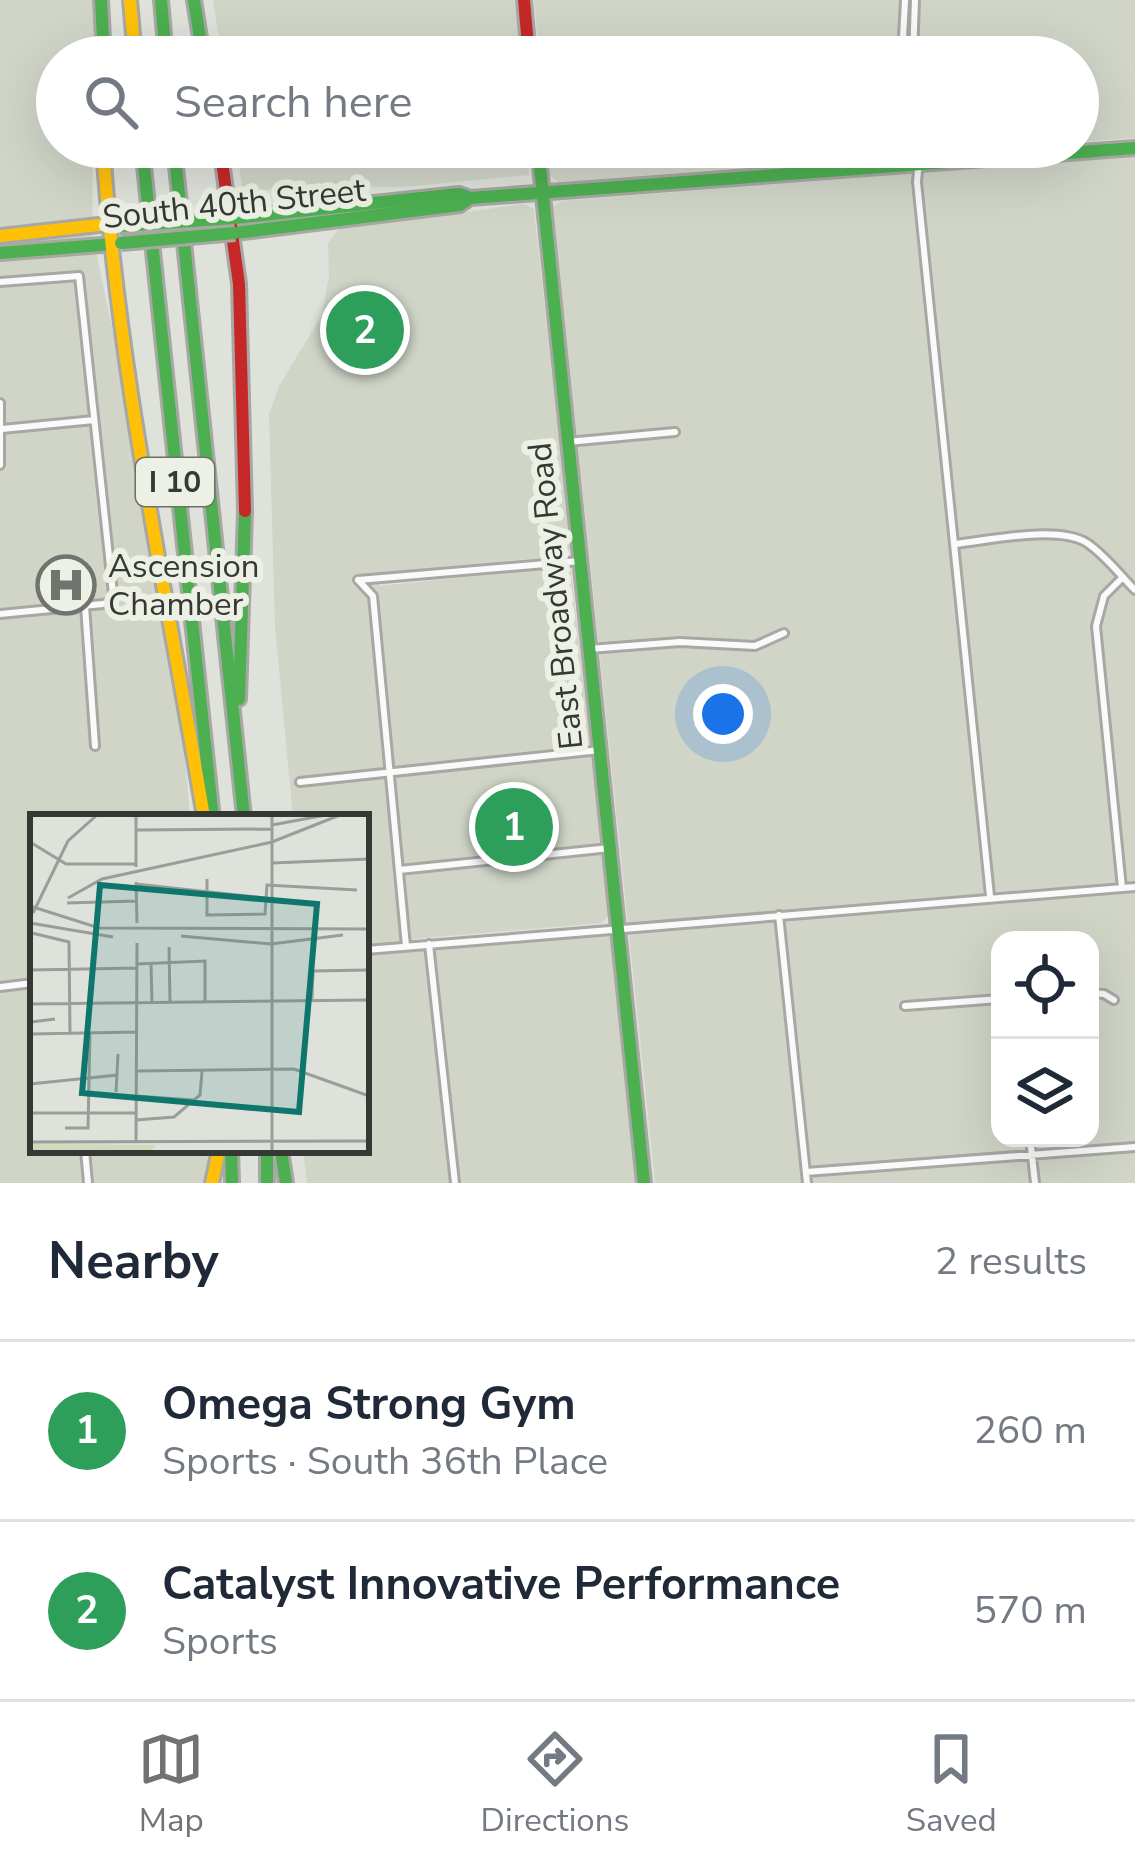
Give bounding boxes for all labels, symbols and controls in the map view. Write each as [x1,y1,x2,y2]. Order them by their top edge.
search box [36,36,1099,168]
icon: search [78,69,144,135]
text: Search here [174,72,413,133]
street label: South 40th Street [100,168,368,240]
pin: 2 [326,285,404,375]
street label: East Broadway Road [518,440,594,752]
road number: I 10 [136,458,214,506]
place label: Ascension Chamber [108,544,260,627]
hospital icon: Ascension Chamber [35,554,97,616]
your location [693,684,753,744]
pin: 1 [475,782,553,872]
inset map [30,814,369,1153]
map controls [991,931,1099,1147]
button: locate [991,931,1099,1039]
button: layers [991,1039,1099,1147]
text: Nearby [48,1226,219,1296]
text: 2 results [935,1235,1087,1288]
text: Omega Strong Gym [162,1374,576,1435]
text: 1 [75,1404,99,1457]
text: 260 m [973,1404,1087,1457]
text: Sports · South 36th Place [162,1435,608,1488]
text: Catalyst Innovative Performance [162,1554,840,1615]
text: 2 [75,1584,99,1637]
text: 570 m [973,1584,1087,1637]
text: Sports [162,1615,278,1668]
tab: Map [138,1726,204,1843]
tab: Directions [481,1726,629,1843]
tab: Saved [906,1726,997,1843]

